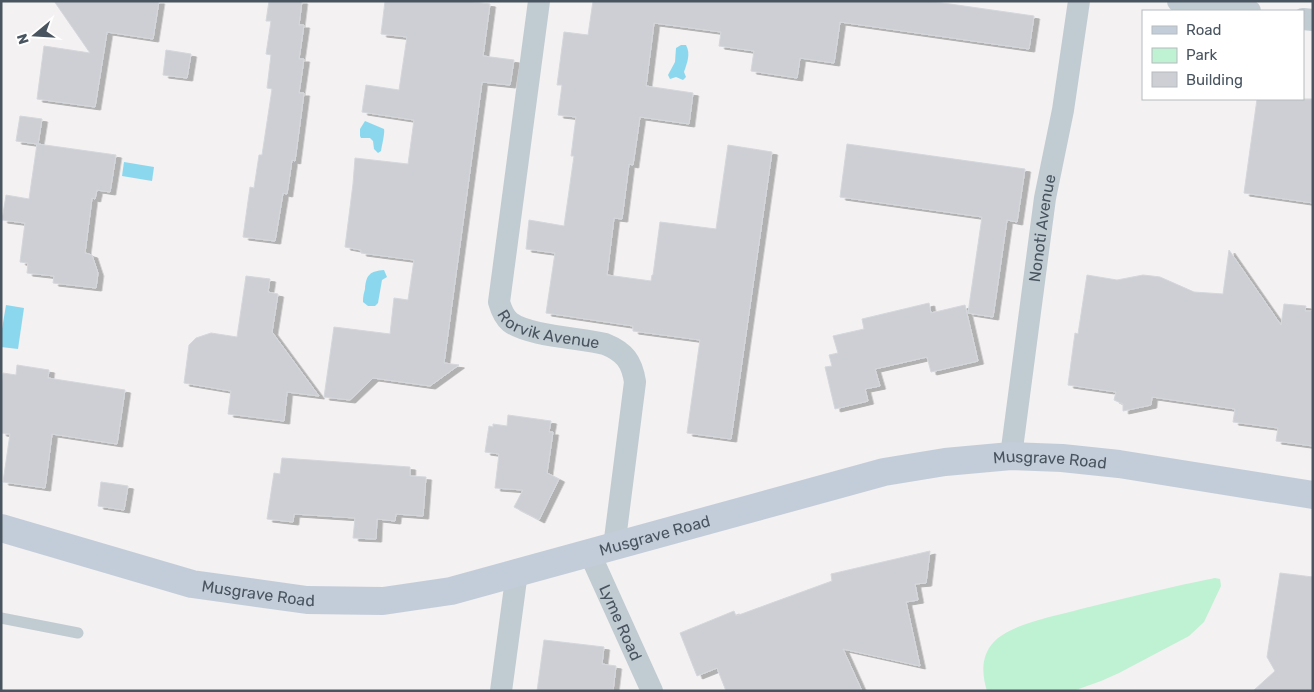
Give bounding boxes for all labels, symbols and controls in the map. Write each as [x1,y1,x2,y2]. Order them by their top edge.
north arrow [10,10,60,60]
legend [1142,10,1304,100]
text: Road [1186,21,1222,39]
text: N [13,31,33,46]
text: Park [1186,46,1217,64]
text: Building [1186,71,1243,89]
street label: Nonoti Avenue [1025,172,1059,283]
street label: Rorvik Avenue [494,306,601,352]
street label: Musgrave Road [992,446,1108,472]
street label: Musgrave Road [597,511,712,559]
street label: Musgrave Road [200,576,315,610]
street label: Lyme Road [595,581,646,663]

